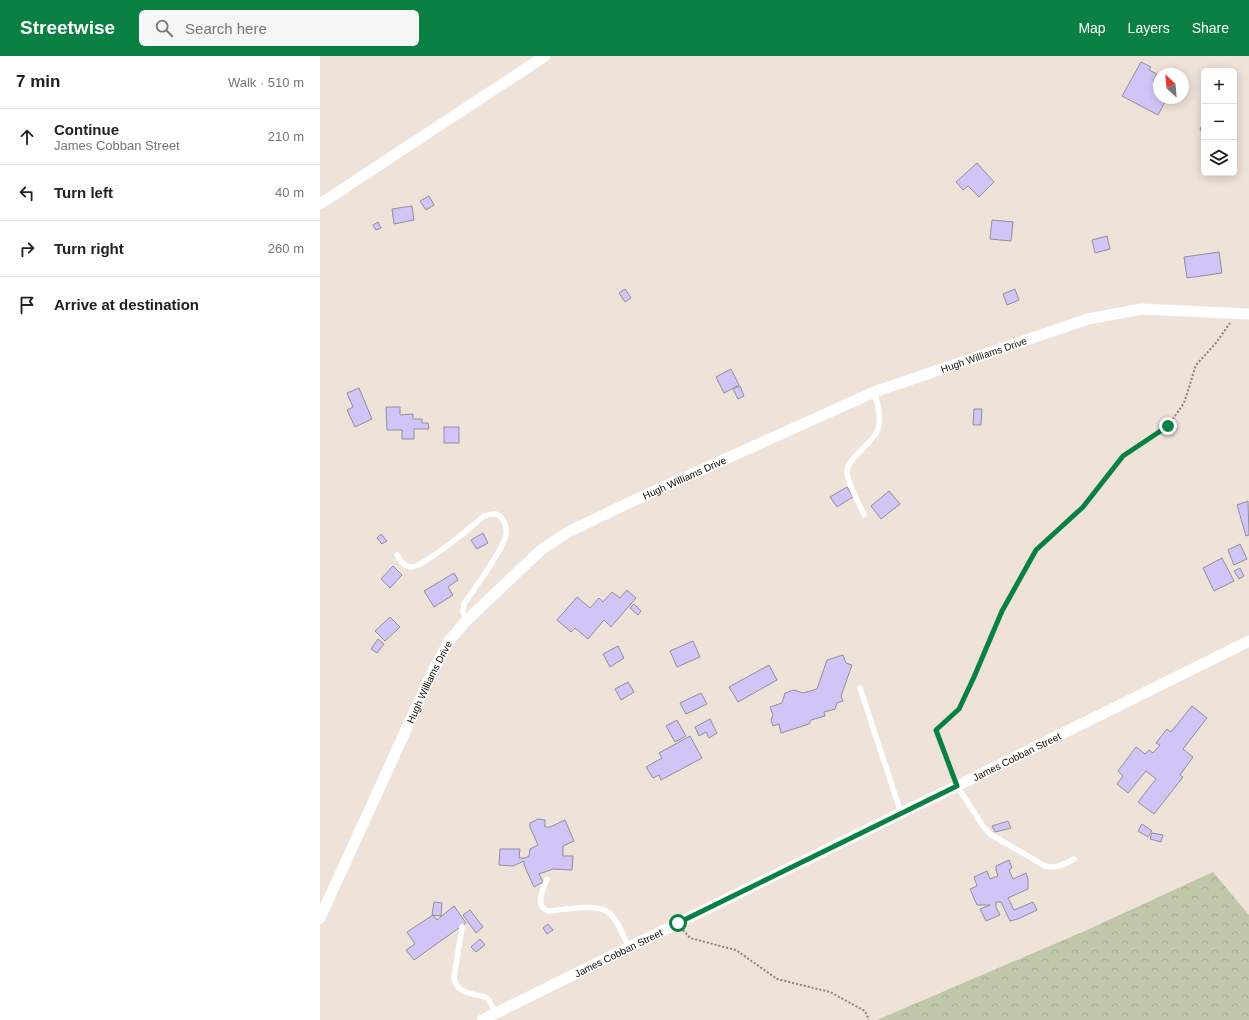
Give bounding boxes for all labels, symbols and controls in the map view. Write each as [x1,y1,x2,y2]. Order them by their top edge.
search box [139,10,419,46]
text: Streetwise [20,17,115,38]
icon: search [153,17,175,39]
text: Search here [185,20,267,37]
text: Map [1078,20,1106,36]
text: Layers [1128,20,1170,36]
text: Share [1192,20,1229,36]
north arrow [1153,68,1189,104]
map controls [1201,68,1237,176]
button: + [1201,68,1237,104]
text: 7 min [16,72,60,91]
text: Walk · 510 m [228,75,304,90]
button: − [1201,104,1237,140]
text: Continue [54,121,119,138]
icon: ahead [16,126,38,148]
text: 210 m [268,129,304,144]
text: James Cobban Street [54,138,180,153]
button: layers [1201,140,1237,176]
icon: left [16,182,38,204]
text: Turn left [54,184,113,201]
text: 40 m [275,185,304,200]
icon: right [16,238,38,260]
text: Turn right [54,240,124,257]
text: 260 m [268,241,304,256]
icon: arrive [16,294,38,316]
text: Arrive at destination [54,296,199,313]
street label: Hugh Williams Drive [939,335,1029,375]
route end [1159,417,1177,435]
street label: Hugh Williams Drive [641,454,728,502]
street label: Hugh Williams Drive [405,639,454,725]
street label: James Cobban Street [971,730,1063,783]
route start [669,914,687,932]
street label: James Cobban Street [573,927,665,979]

